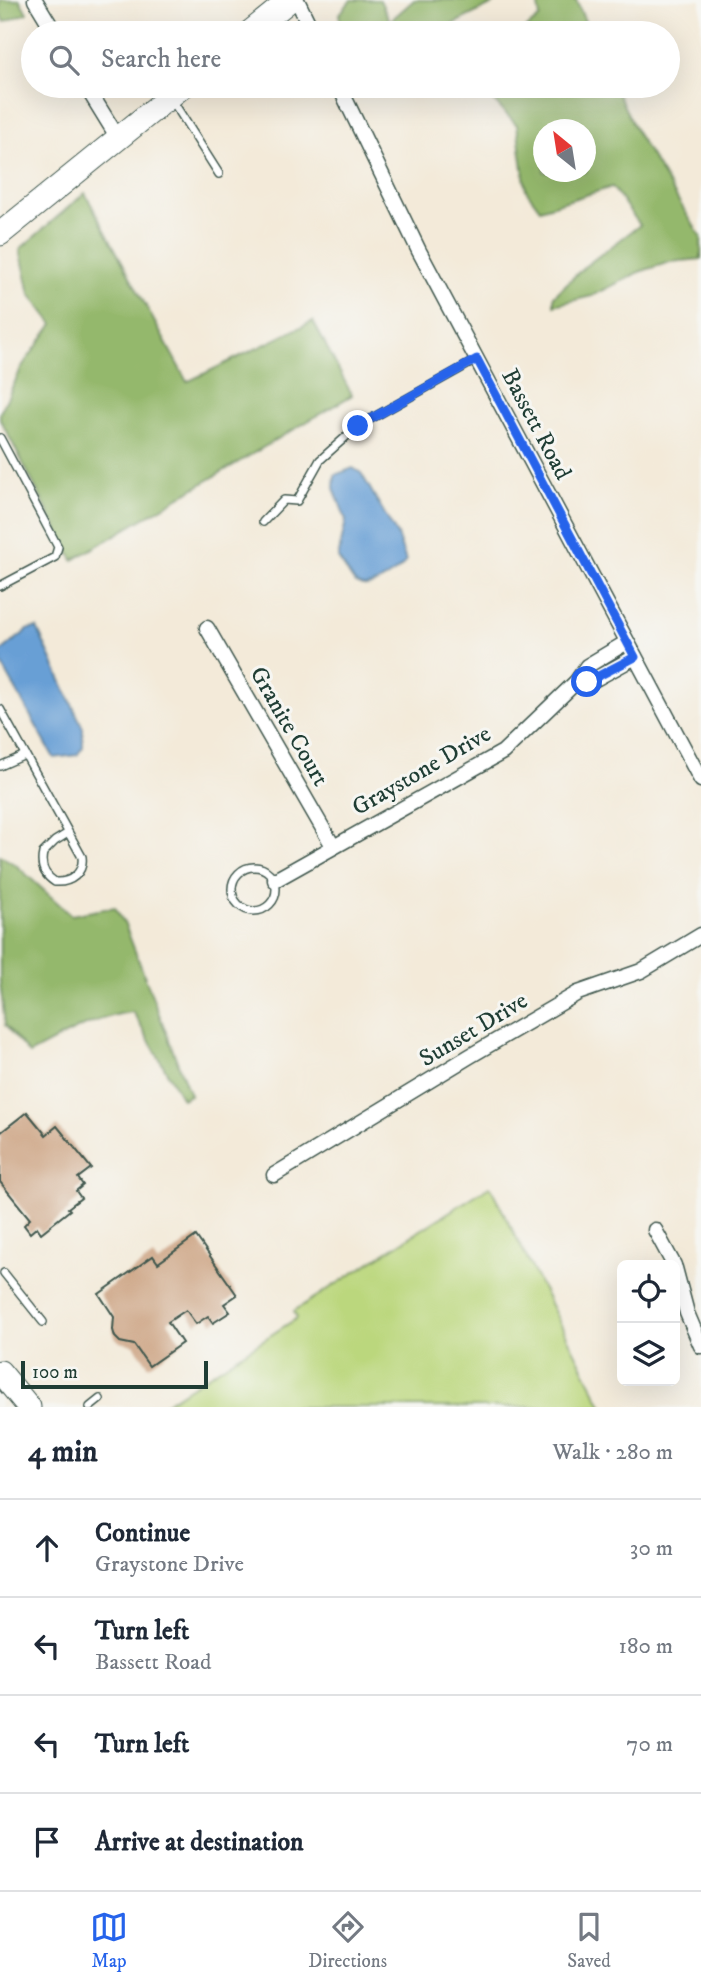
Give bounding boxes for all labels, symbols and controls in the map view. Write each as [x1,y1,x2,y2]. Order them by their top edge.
search box [21,21,680,98]
icon: search [45,41,83,79]
text: Search here [101,43,221,76]
north arrow [533,119,596,182]
street label: Bassett Road [494,364,578,485]
route end [342,410,373,441]
street label: Granite Court [243,661,336,792]
route start [571,666,602,697]
street label: Graystone Drive [347,719,496,823]
street label: Sunset Drive [414,986,533,1074]
map controls [617,1260,680,1386]
button: locate [617,1260,680,1323]
button: layers [617,1323,680,1386]
scale bar [21,1358,208,1390]
text: 100 m [32,1361,78,1384]
text: 4 min [28,1434,98,1471]
text: Walk · 280 m [552,1438,673,1467]
text: Continue [95,1517,190,1550]
icon: ahead [28,1529,66,1567]
text: 30 m [630,1534,673,1563]
text: Graystone Drive [95,1550,244,1579]
text: Turn left [95,1615,189,1648]
icon: left [28,1627,66,1665]
text: 180 m [618,1632,673,1661]
text: Bassett Road [95,1648,212,1677]
icon: left [28,1725,66,1763]
text: Turn left [95,1728,189,1761]
text: 70 m [626,1730,673,1759]
icon: arrive [28,1823,66,1861]
text: Arrive at destination [95,1826,304,1859]
tab: Map [90,1908,128,1973]
tab: Directions [308,1908,387,1973]
tab: Saved [567,1908,611,1973]

